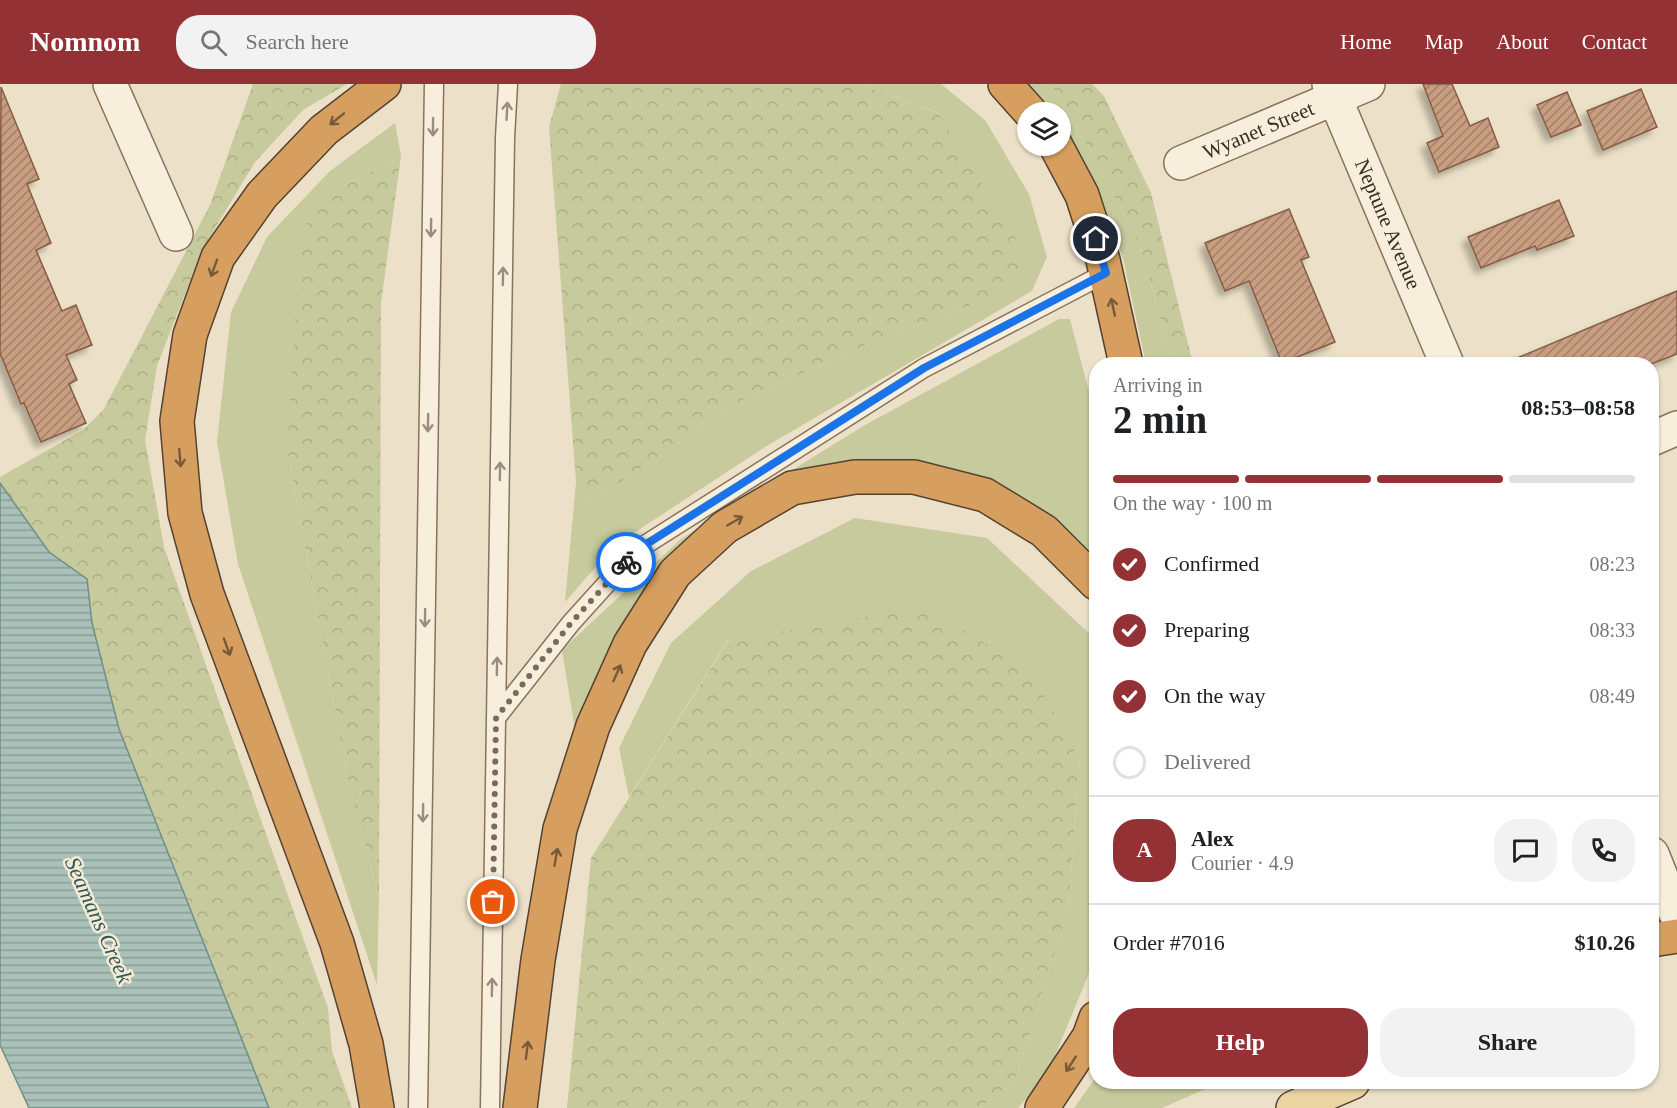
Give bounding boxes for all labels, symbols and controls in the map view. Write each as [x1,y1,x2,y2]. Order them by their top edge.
search box [176,15,596,69]
text: Nomnom [30,26,140,57]
icon: search [197,26,230,59]
text: Search here [245,29,349,54]
text: Home [1340,30,1392,54]
text: Map [1425,30,1463,54]
text: About [1496,30,1549,54]
text: Contact [1582,30,1647,54]
street label: Wyanet Street [1199,96,1318,164]
one-way arrow [501,102,512,122]
map controls [1017,102,1071,156]
button: layers [1017,102,1071,156]
one-way arrow [330,113,346,126]
one-way arrow [427,116,438,136]
street label: Neptune Avenue [1350,155,1426,293]
pin [1070,213,1121,264]
one-way arrow [425,217,437,237]
icon: home [1079,222,1112,255]
one-way arrow [208,259,219,277]
one-way arrow [497,266,509,286]
one-way arrow [1107,298,1118,318]
text: Arriving in [1113,374,1202,396]
text: 08:53–08:58 [1521,395,1635,420]
text: 2 min [1113,398,1207,441]
one-way arrow [422,412,434,432]
one-way arrow [175,448,186,468]
one-way arrow [494,461,506,481]
text: On the way · 100 m [1113,492,1272,514]
one-way arrow [726,515,743,527]
courier [596,532,656,592]
icon: bike [610,546,643,579]
icon: check [1113,548,1146,581]
text: Confirmed [1164,551,1259,576]
text: 08:23 [1589,553,1635,575]
one-way arrow [419,607,431,627]
icon: check [1113,614,1146,647]
text: Preparing [1164,617,1250,642]
text: 08:33 [1589,619,1635,641]
one-way arrow [222,637,233,655]
one-way arrow [491,656,503,676]
one-way arrow [612,664,623,682]
icon: check [1113,680,1146,713]
text: On the way [1164,683,1265,708]
text: 08:49 [1589,685,1635,707]
text: Delivered [1164,749,1251,774]
one-way arrow [417,802,428,822]
button: chat [1494,819,1557,882]
button: phone [1572,819,1635,882]
text: Alex [1191,826,1234,851]
text: A [1137,837,1152,862]
one-way arrow [550,848,561,867]
text: Courier · 4.9 [1191,852,1294,874]
water label: Seamans Creek [60,853,138,988]
pin [467,876,518,927]
icon: bag [476,885,509,918]
text: Order #7016 [1113,930,1225,955]
text: $10.26 [1575,930,1635,955]
one-way arrow [486,977,498,997]
button: Help [1113,1008,1368,1077]
button: Share [1380,1008,1635,1077]
one-way arrow [522,1041,533,1060]
one-way arrow [1065,1055,1077,1072]

